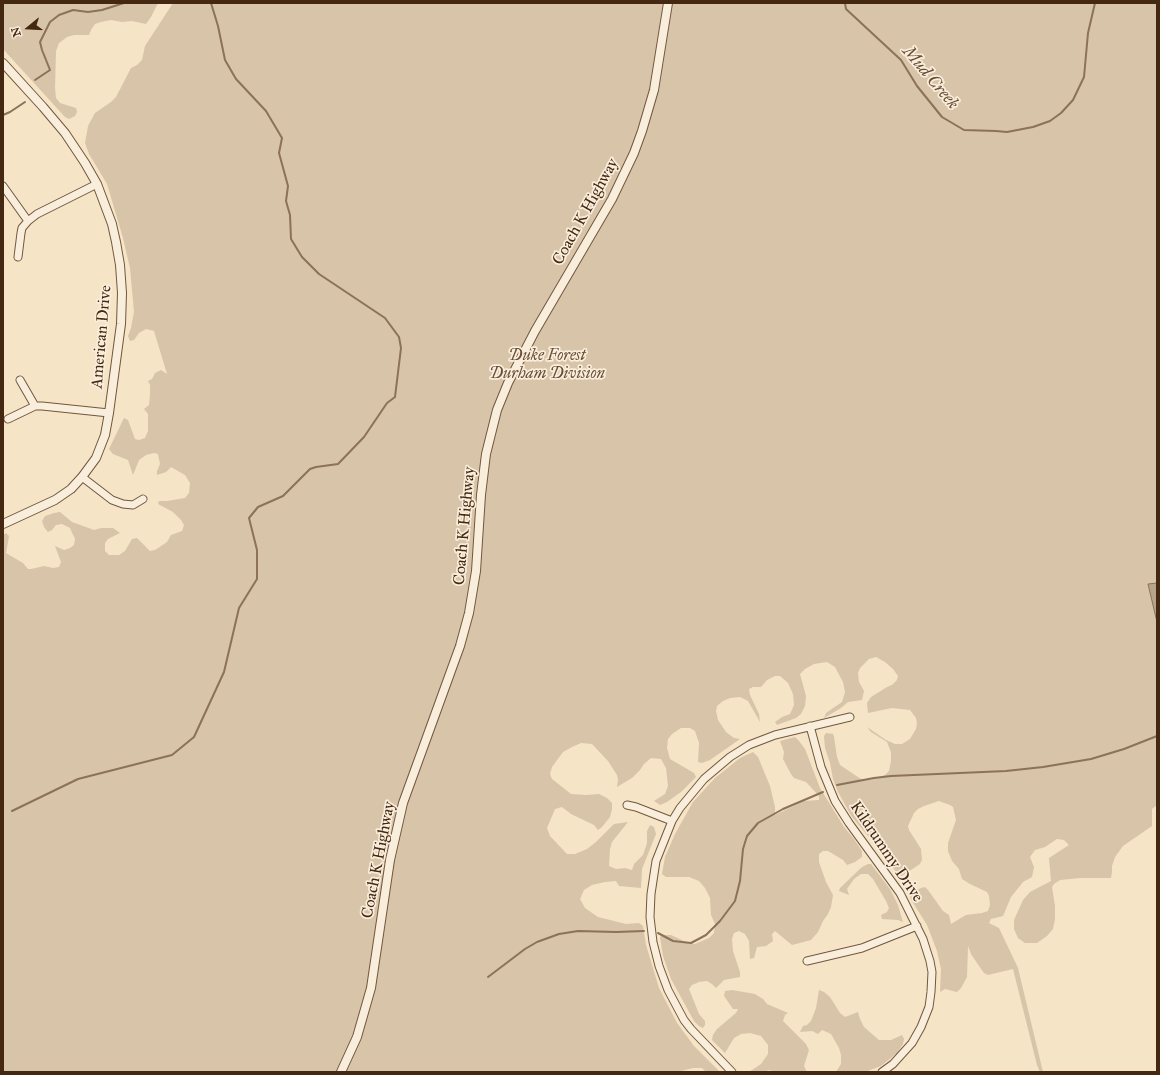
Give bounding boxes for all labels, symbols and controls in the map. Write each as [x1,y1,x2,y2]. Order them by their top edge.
north arrow [8,8,48,48]
text: N [8,25,24,38]
water label: Mud Creek [898,42,962,114]
street label: Coach K Highway [549,155,623,269]
street label: American Drive [88,284,116,390]
park label: Duke Forest Durham Division [489,346,605,384]
street label: Coach K Highway [450,466,480,586]
street label: Kildrummy Drive [845,798,927,906]
street label: Coach K Highway [358,800,400,920]

